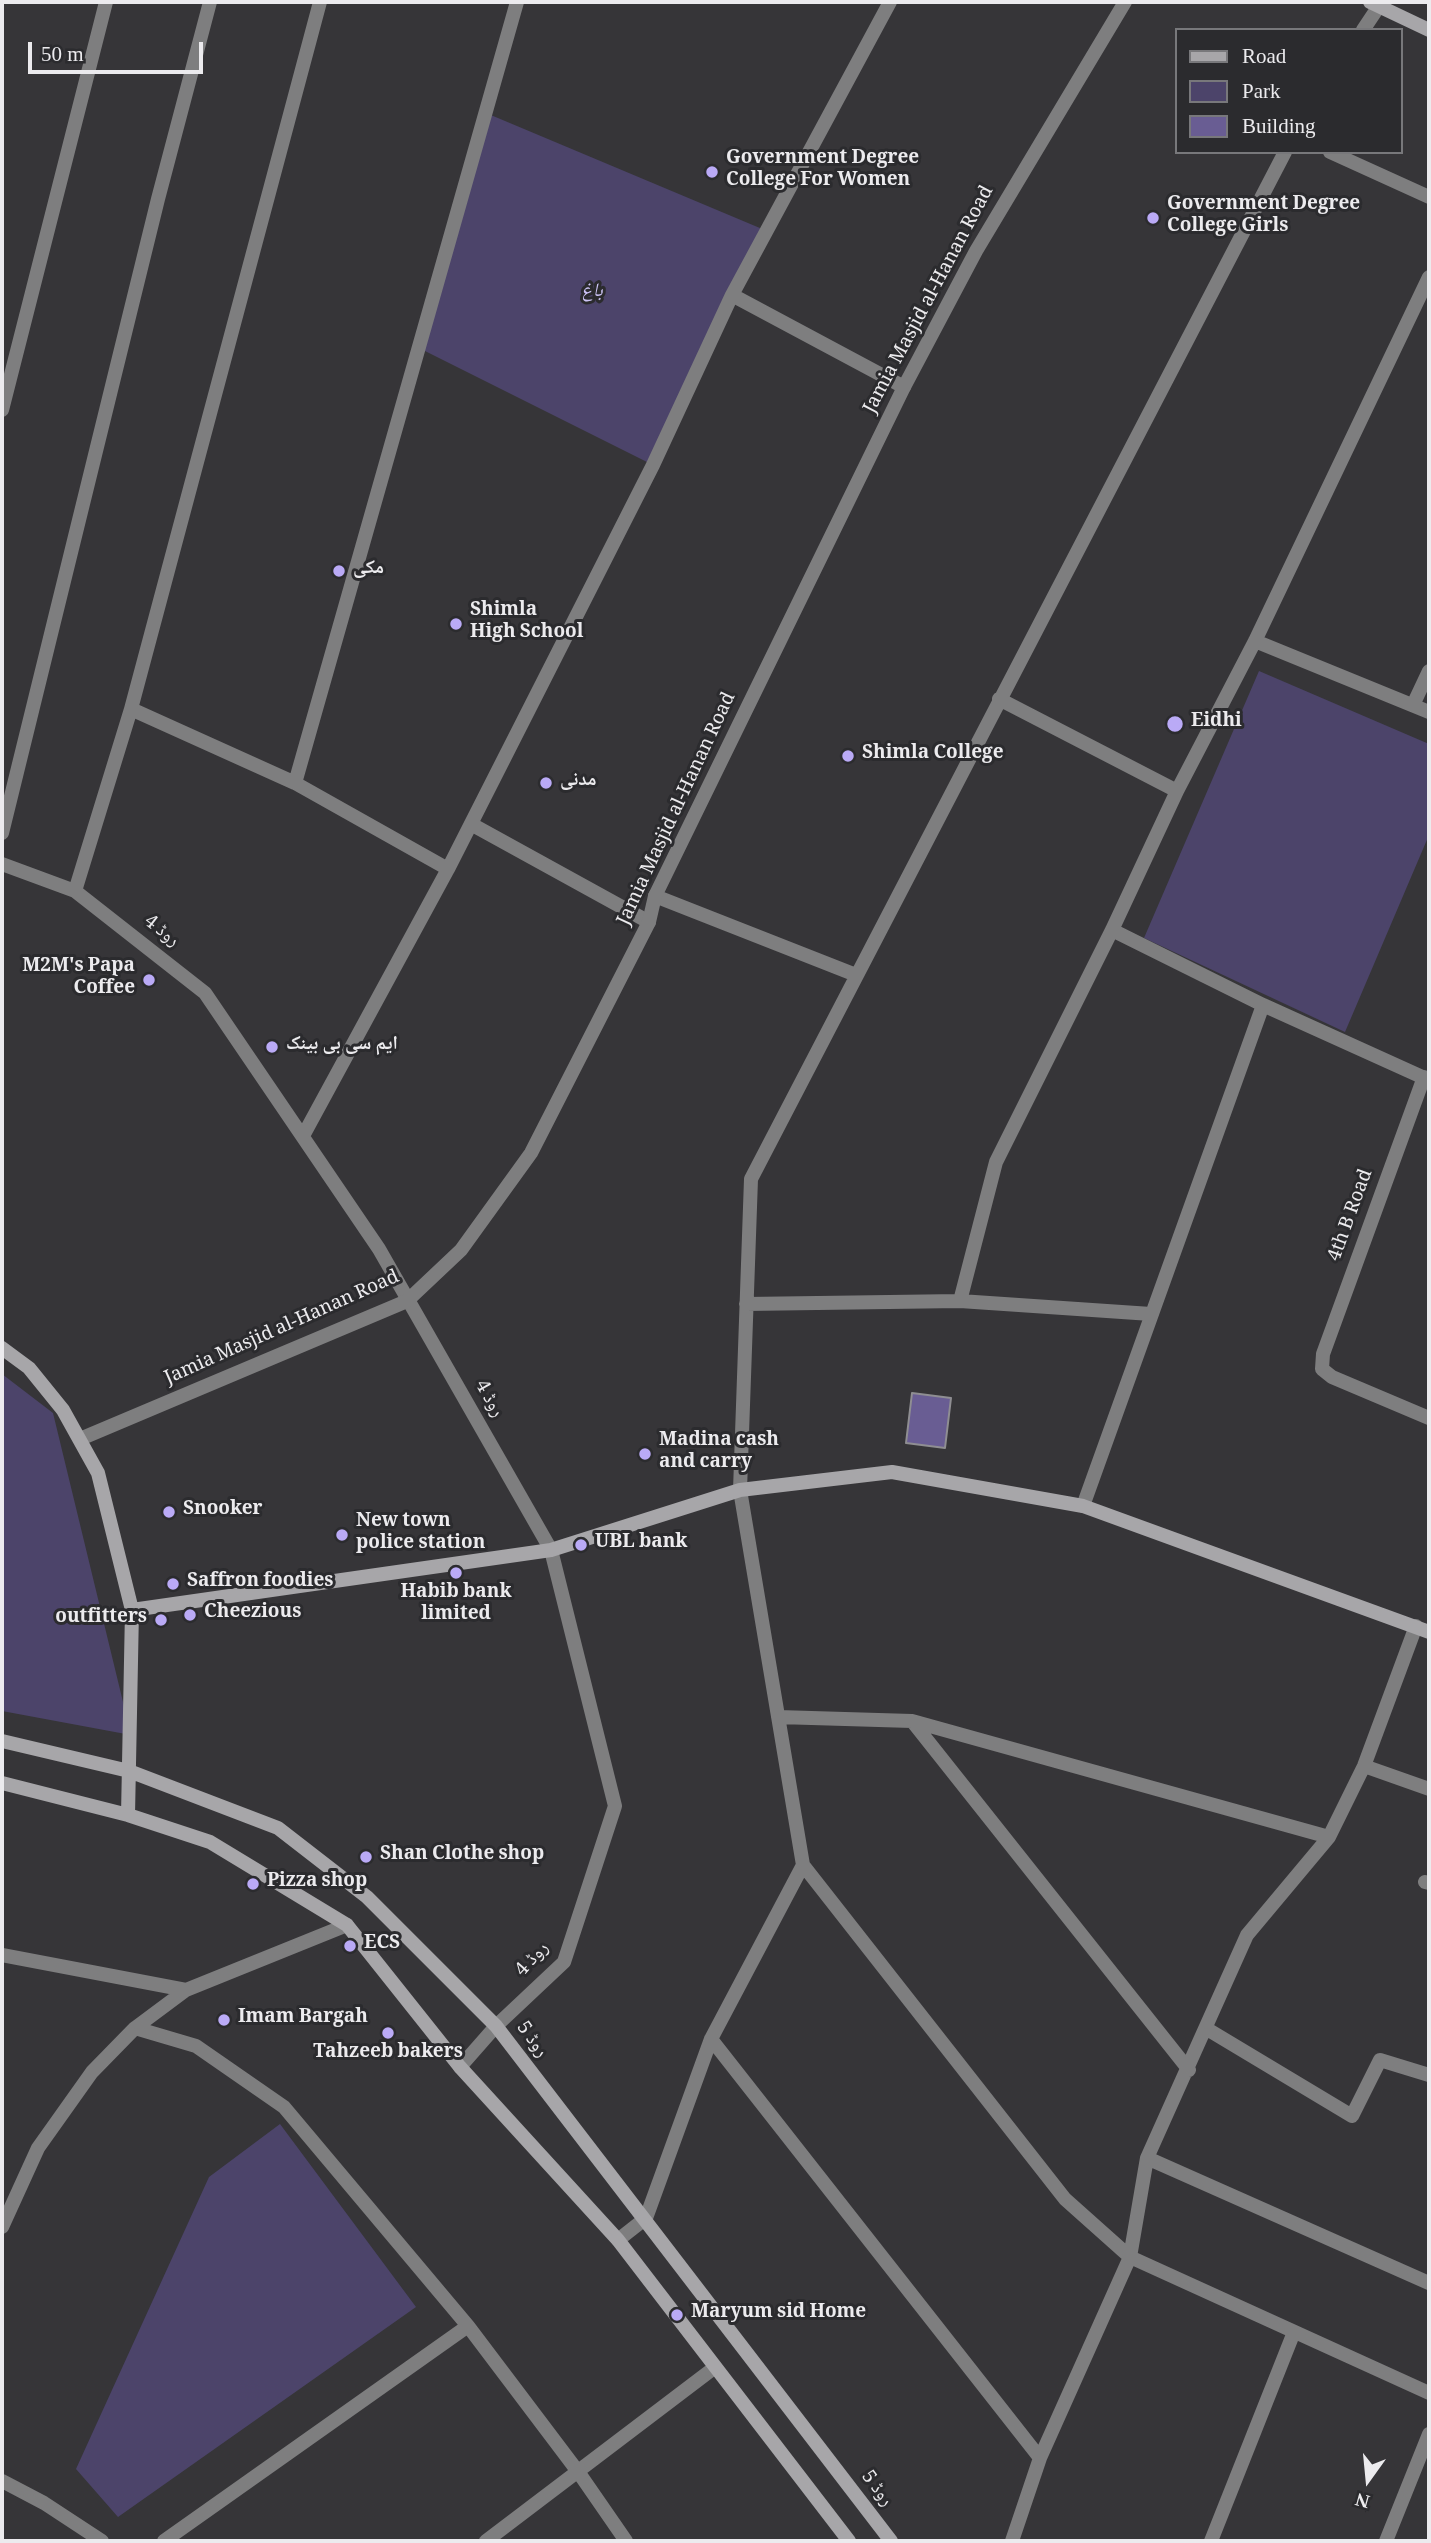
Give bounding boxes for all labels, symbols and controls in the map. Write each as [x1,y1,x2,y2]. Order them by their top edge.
scale bar [32,28,206,72]
legend [1176,28,1403,154]
text: 50 m [41,42,84,66]
text: Road [1242,44,1286,68]
text: Park [1242,79,1281,103]
text: Building [1242,114,1316,138]
place label: Government Degree College For Women [726,150,919,194]
marker: Government Degree College For Women [704,164,720,180]
street label: Jamia Masjid al-Hanan Road [861,183,1001,419]
place label: Government Degree College Girls [1167,196,1360,240]
marker: Government Degree College Girls [1145,210,1161,226]
park label: باغ [581,283,603,305]
place label: مکی [353,560,384,582]
marker: مکی [331,563,347,579]
place label: Shimla High School [470,602,583,646]
marker: Shimla High School [448,616,464,632]
street label: Jamia Masjid al-Hanan Road [615,690,743,930]
place label: Eidhi [1191,713,1242,735]
marker: Eidhi [1165,714,1185,734]
place label: Shimla College [862,745,1004,767]
marker: Shimla College [840,748,856,764]
place label: مدنی [560,772,597,794]
marker: مدنی [538,775,554,791]
street label: روڈ 4 [138,912,182,954]
place label: M2M's Papa Coffee [22,958,135,1002]
marker: M2M's Papa Coffee [141,972,157,988]
place label: ایم سی بی بینک [286,1036,398,1058]
marker: ایم سی بی بینک [264,1039,280,1055]
street label: 4th B Road [1326,1167,1380,1265]
street label: Jamia Masjid al-Hanan Road [162,1268,404,1392]
street label: روڈ 4 [467,1377,507,1423]
place label: Madina cash and carry [659,1432,779,1476]
marker: Madina cash and carry [637,1446,653,1462]
place label: Snooker [183,1501,263,1523]
marker: Snooker [161,1504,177,1520]
place label: New town police station [356,1513,485,1557]
marker: New town police station [334,1527,350,1543]
place label: UBL bank [595,1534,687,1556]
marker: UBL bank [573,1537,589,1553]
marker: Habib bank limited [448,1565,464,1581]
place label: Saffron foodies [187,1573,333,1595]
marker: Saffron foodies [165,1576,181,1592]
place label: Habib bank limited [400,1584,512,1628]
place label: Cheezious [204,1604,301,1626]
marker: Cheezious [182,1607,198,1623]
place label: outfitters [55,1609,147,1631]
marker: outfitters [153,1612,169,1628]
place label: Shan Clothe shop [380,1846,544,1868]
marker: Shan Clothe shop [358,1849,374,1865]
place label: Pizza shop [267,1873,367,1895]
marker: Pizza shop [245,1876,261,1892]
place label: ECS [364,1935,400,1957]
marker: ECS [342,1938,358,1954]
street label: روڈ 4 [513,1939,555,1983]
place label: Imam Bargah [238,2009,368,2031]
marker: Imam Bargah [216,2012,232,2028]
street label: روڈ 5 [509,2019,551,2063]
marker: Tahzeeb bakers [380,2025,396,2041]
place label: Tahzeeb bakers [313,2044,463,2066]
place label: Maryum sid Home [691,2304,866,2326]
marker: Maryum sid Home [669,2307,685,2323]
north arrow [1333,2445,1403,2515]
street label: روڈ 5 [854,2468,896,2512]
text: N [1353,2489,1372,2513]

